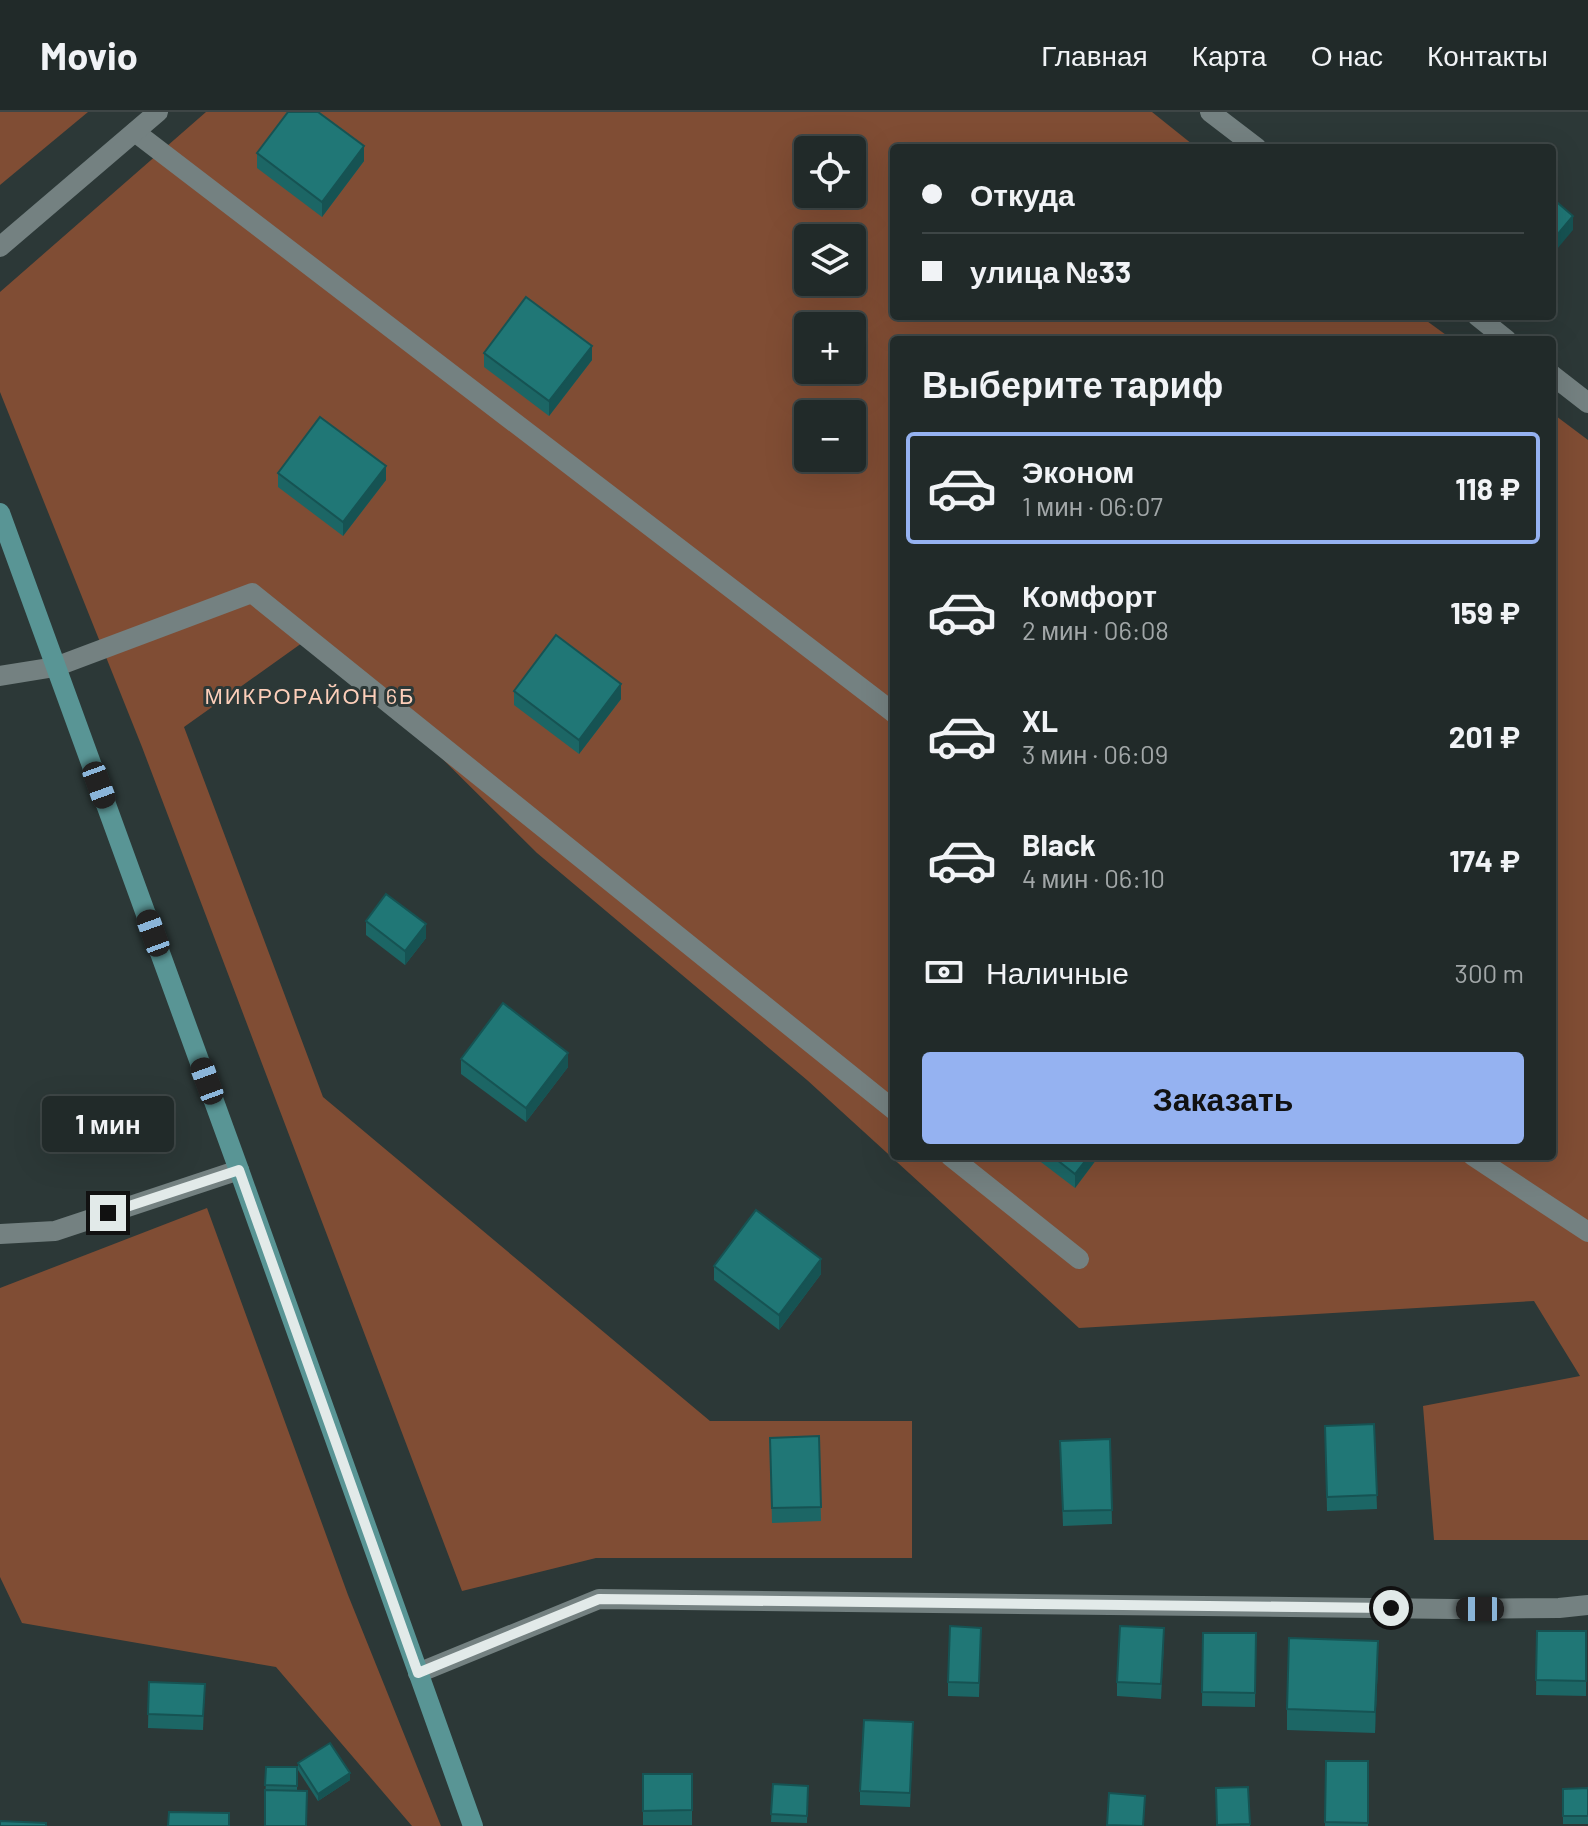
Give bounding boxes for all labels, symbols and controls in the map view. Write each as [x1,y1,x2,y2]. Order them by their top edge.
text: Movio [40,32,138,78]
text: Главная [1041,38,1148,72]
text: Карта [1192,38,1267,72]
text: О нас [1311,38,1383,72]
text: Контакты [1427,38,1548,72]
map controls [794,136,866,472]
button: locate [794,136,866,208]
text: Откуда [970,176,1075,212]
button: layers [794,224,866,296]
text: улица №33 [970,253,1131,289]
button: + [794,312,866,384]
text: Выберите тариф [922,362,1223,405]
button: − [794,400,866,472]
icon: car [926,452,998,524]
text: Эконом [1022,453,1135,489]
text: 118 ₽ [1455,470,1520,506]
text: 1 мин · 06:07 [1022,490,1163,521]
icon: car [926,576,998,648]
text: Комфорт [1022,577,1157,613]
text: 159 ₽ [1450,594,1520,630]
text: 2 мин · 06:08 [1022,614,1169,645]
district label: МИКРОРАЙОН 6Б [204,682,416,708]
icon: car [926,700,998,772]
text: XL [1022,702,1058,738]
text: 201 ₽ [1449,718,1520,754]
text: 3 мин · 06:09 [1022,738,1168,769]
car [80,758,118,812]
icon: car [926,824,998,896]
text: Black [1022,826,1096,862]
text: 174 ₽ [1449,842,1520,878]
text: 4 мин · 06:10 [1022,862,1165,893]
car [134,906,172,960]
icon: cash [922,950,966,994]
text: Наличные [986,954,1129,990]
text: 300 m [1455,957,1524,988]
button: Заказать [922,1052,1524,1144]
car [188,1054,226,1108]
callout: 1 мин [42,1097,174,1153]
text: 1 мин [75,1108,141,1139]
route end [90,1195,126,1231]
route start [1373,1590,1409,1626]
car [1456,1597,1504,1621]

